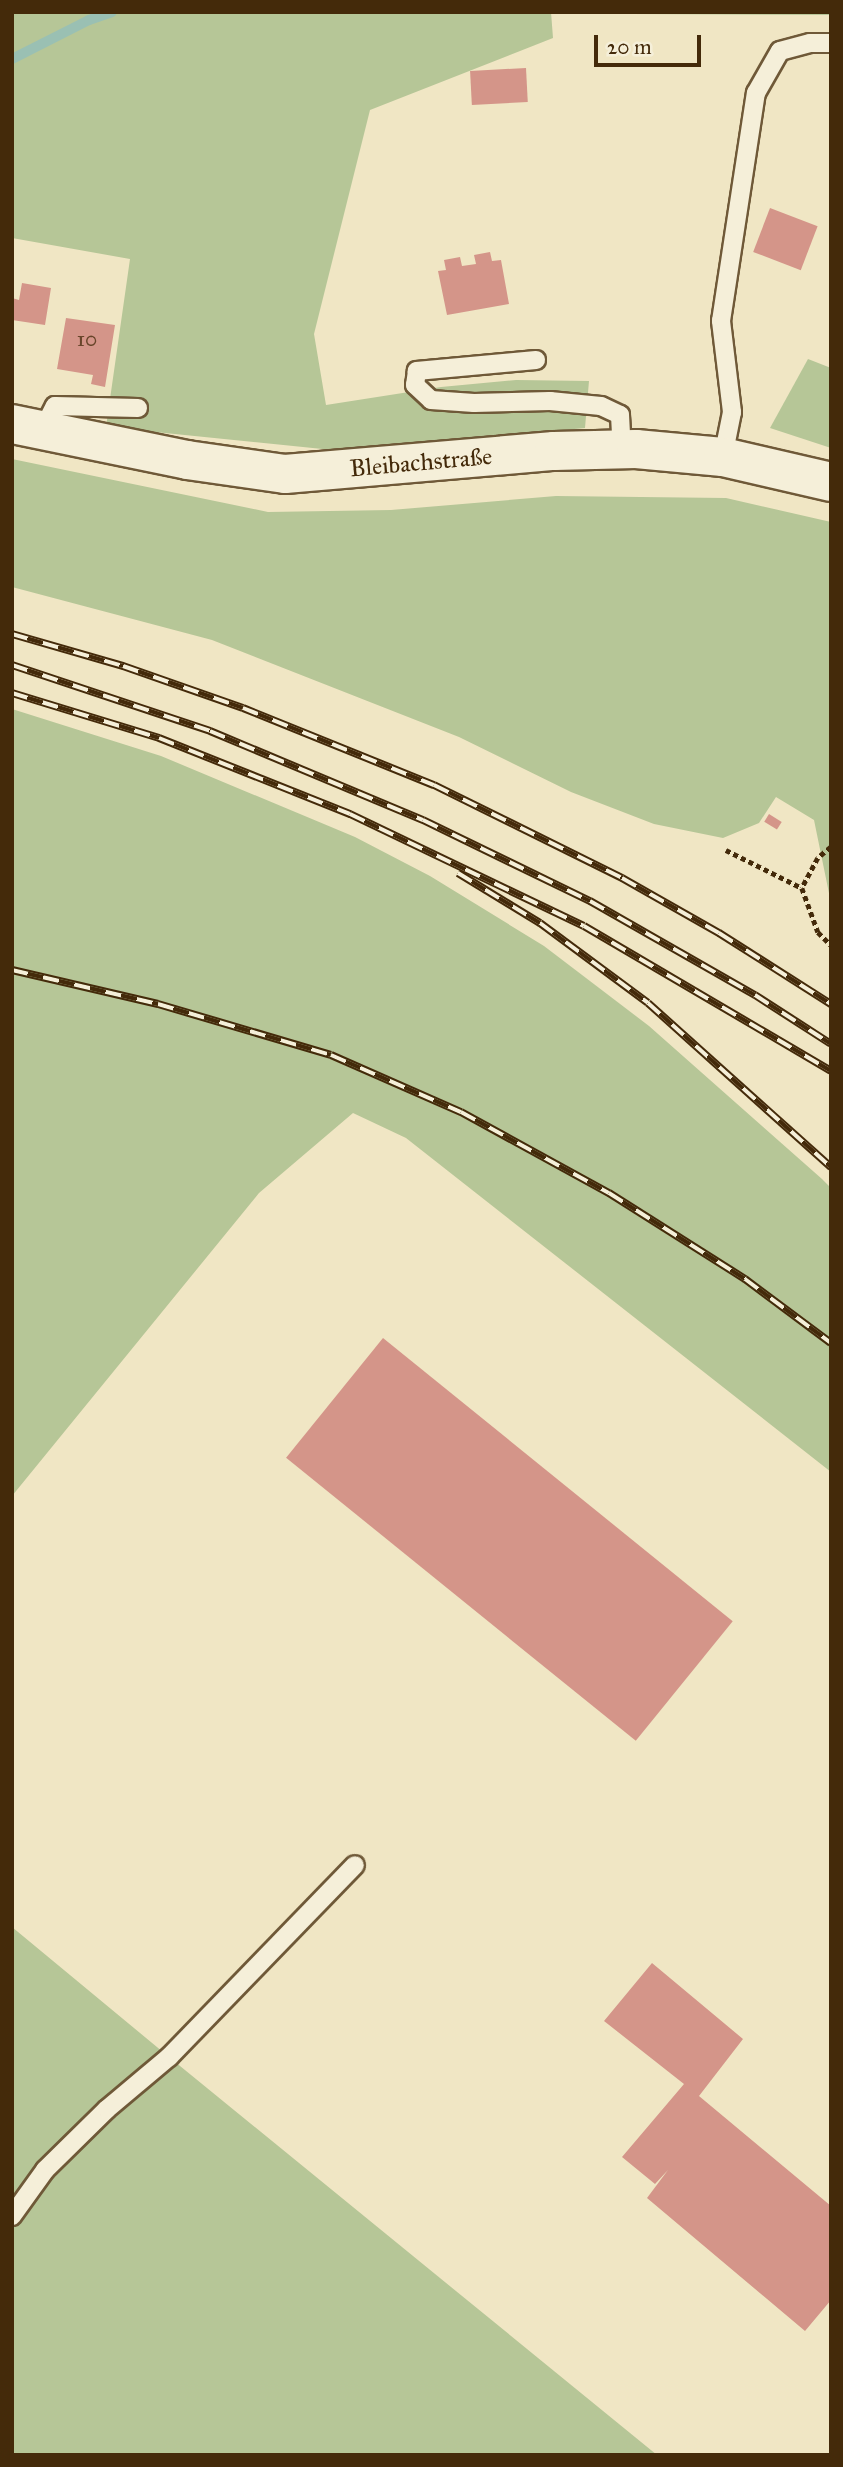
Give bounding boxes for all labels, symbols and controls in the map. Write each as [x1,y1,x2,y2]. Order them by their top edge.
scale bar [598,21,705,65]
text: 20 m [607,34,652,60]
house number: 10 [77,326,97,352]
street label: Bleibachstraße [349,442,493,484]

